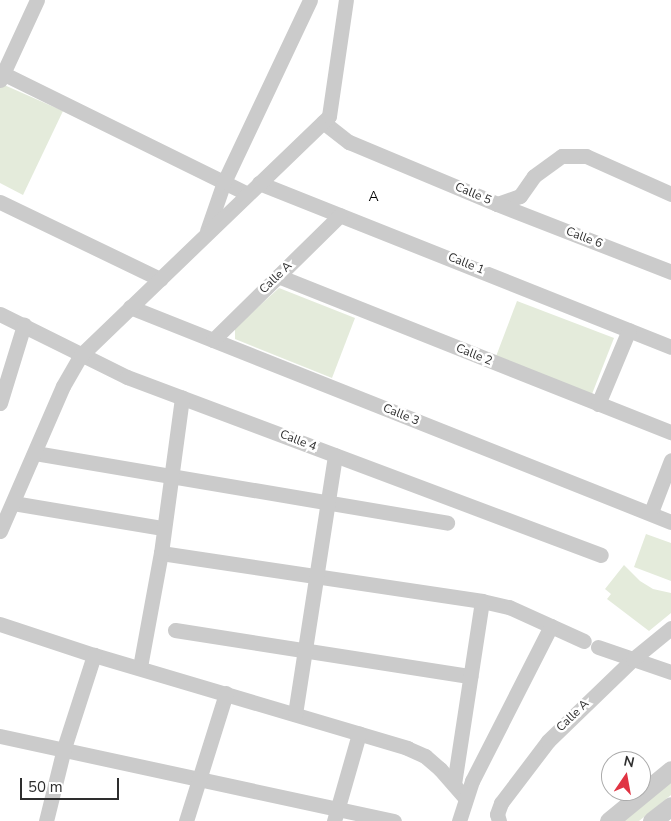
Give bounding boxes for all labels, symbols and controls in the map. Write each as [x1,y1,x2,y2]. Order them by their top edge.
street label: Calle 5 [453,180,493,208]
district label: A [368,189,380,205]
street label: Calle 6 [564,224,604,252]
street label: Calle 1 [446,250,486,278]
street label: Calle A [257,259,295,297]
street label: Calle 2 [454,341,494,369]
street label: Calle 3 [381,401,421,429]
street label: Calle 4 [278,427,318,455]
street label: Calle A [554,697,592,735]
north arrow [601,751,651,801]
text: N [622,751,636,772]
scale bar [22,768,121,800]
text: 50 m [28,777,63,797]

